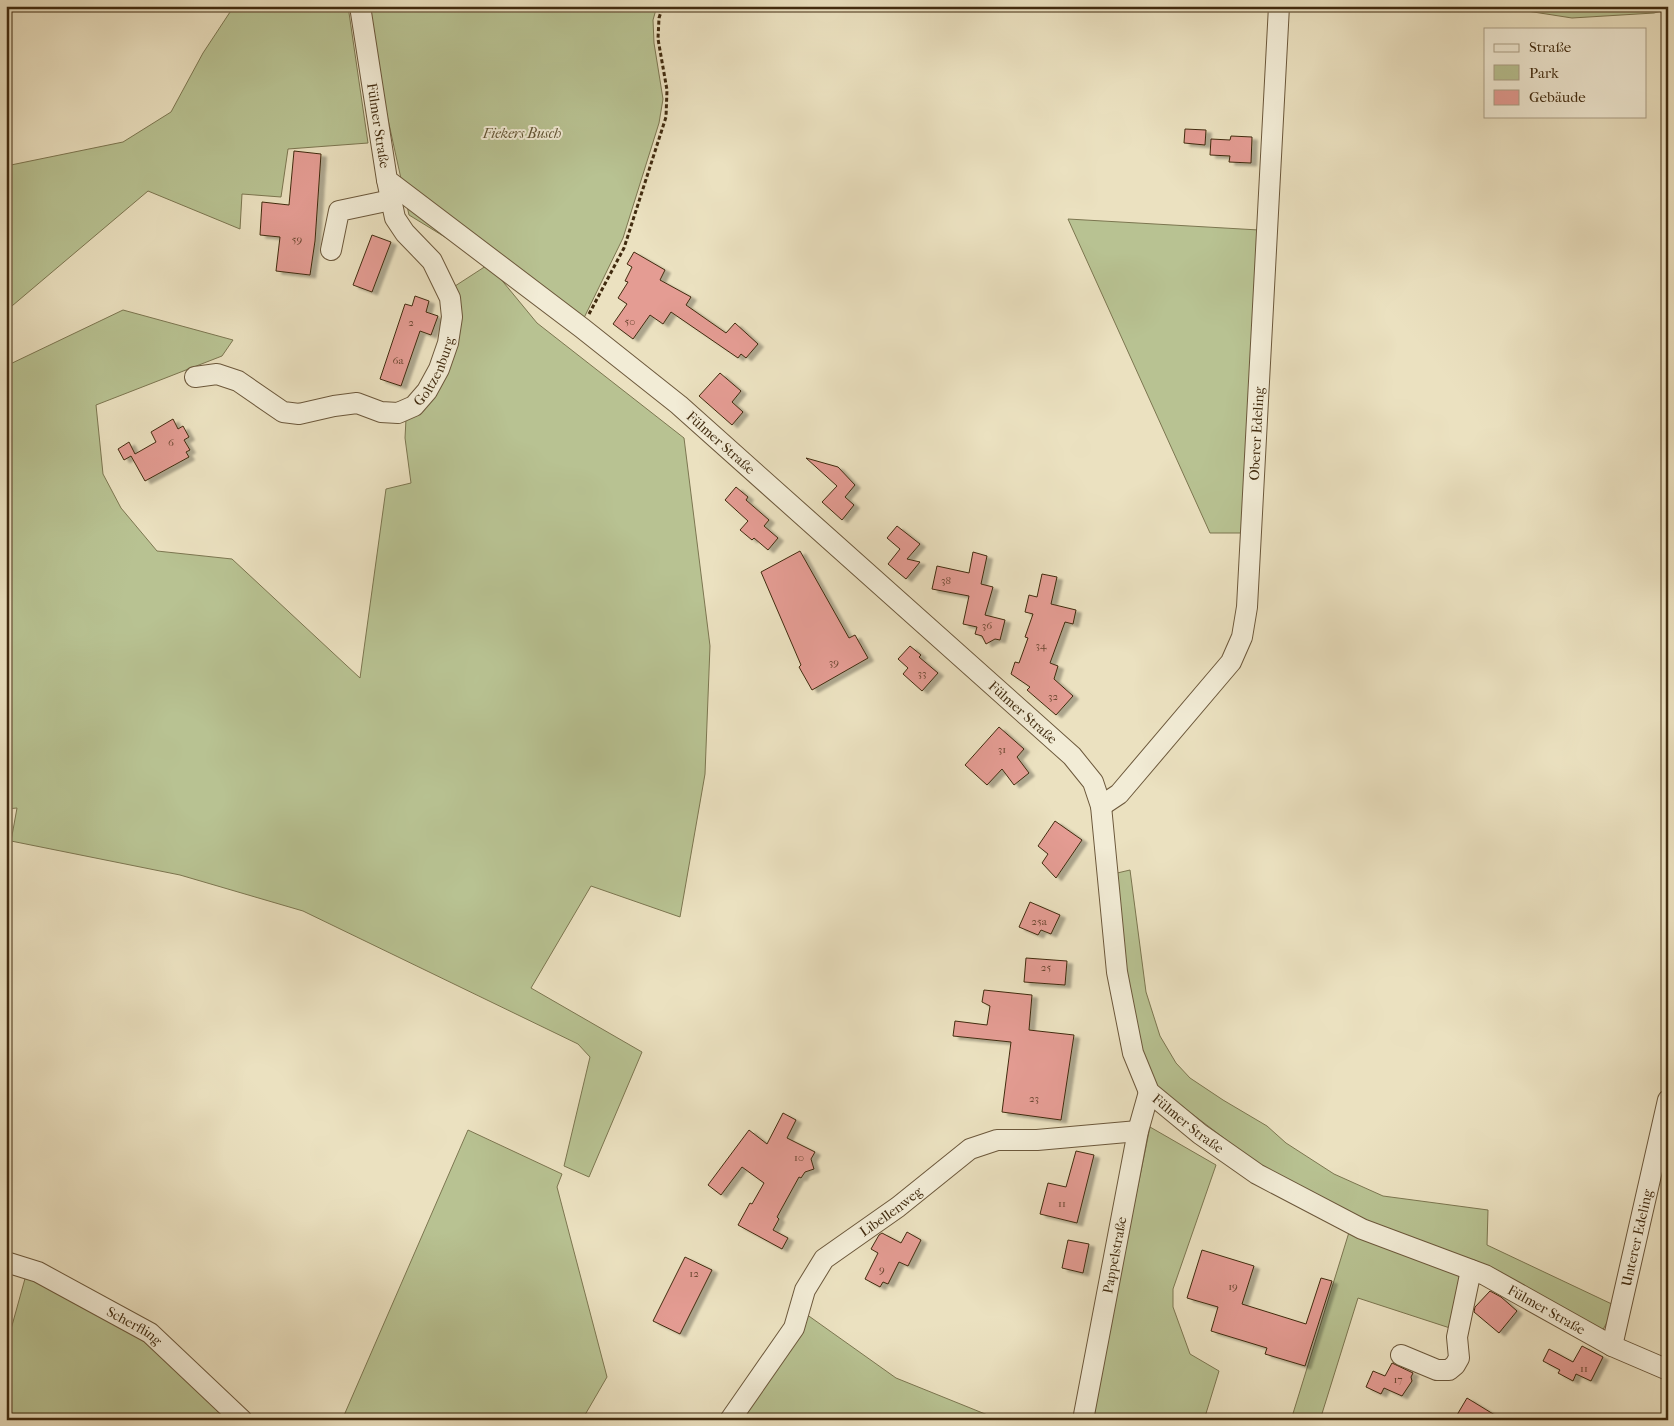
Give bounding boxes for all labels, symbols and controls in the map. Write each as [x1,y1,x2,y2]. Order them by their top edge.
legend [1484,28,1646,118]
text: Straße [1529,38,1572,56]
text: Park [1529,64,1559,82]
street label: Fülmer Straße [364,82,394,170]
text: Gebäude [1529,88,1586,106]
park label: Fiekers Busch [482,125,561,142]
house number: 59 [292,233,302,246]
house number: 50 [625,315,635,328]
house number: 2 [408,316,414,329]
street label: Goltzenburg [409,335,457,409]
house number: 6a [392,354,404,367]
street label: Oberer Edeling [1245,386,1267,481]
street label: Fülmer Straße [683,407,759,478]
house number: 6 [168,436,174,449]
house number: 38 [941,574,951,587]
house number: 36 [982,619,992,632]
house number: 34 [1035,639,1047,652]
house number: 39 [829,656,839,669]
house number: 33 [917,667,927,680]
street label: Fülmer Straße [985,677,1061,747]
house number: 32 [1048,690,1058,703]
house number: 31 [998,743,1006,756]
house number: 25a [1031,915,1048,928]
house number: 25 [1041,961,1051,974]
street label: Fülmer Straße [1149,1090,1227,1157]
house number: 23 [1029,1092,1039,1105]
house number: 10 [794,1151,804,1164]
street label: Libellenweg [856,1182,926,1240]
street label: Unterer Edeling [1617,1187,1656,1288]
house number: 11 [1058,1197,1066,1210]
street label: Pappelstraße [1099,1215,1130,1295]
house number: 9 [879,1263,885,1276]
house number: 12 [689,1267,699,1280]
house number: 19 [1228,1280,1238,1293]
street label: Fülmer Straße [1505,1281,1588,1338]
street label: Scherfling [104,1303,166,1349]
house number: 11 [1580,1362,1588,1375]
house number: 17 [1393,1373,1403,1386]

